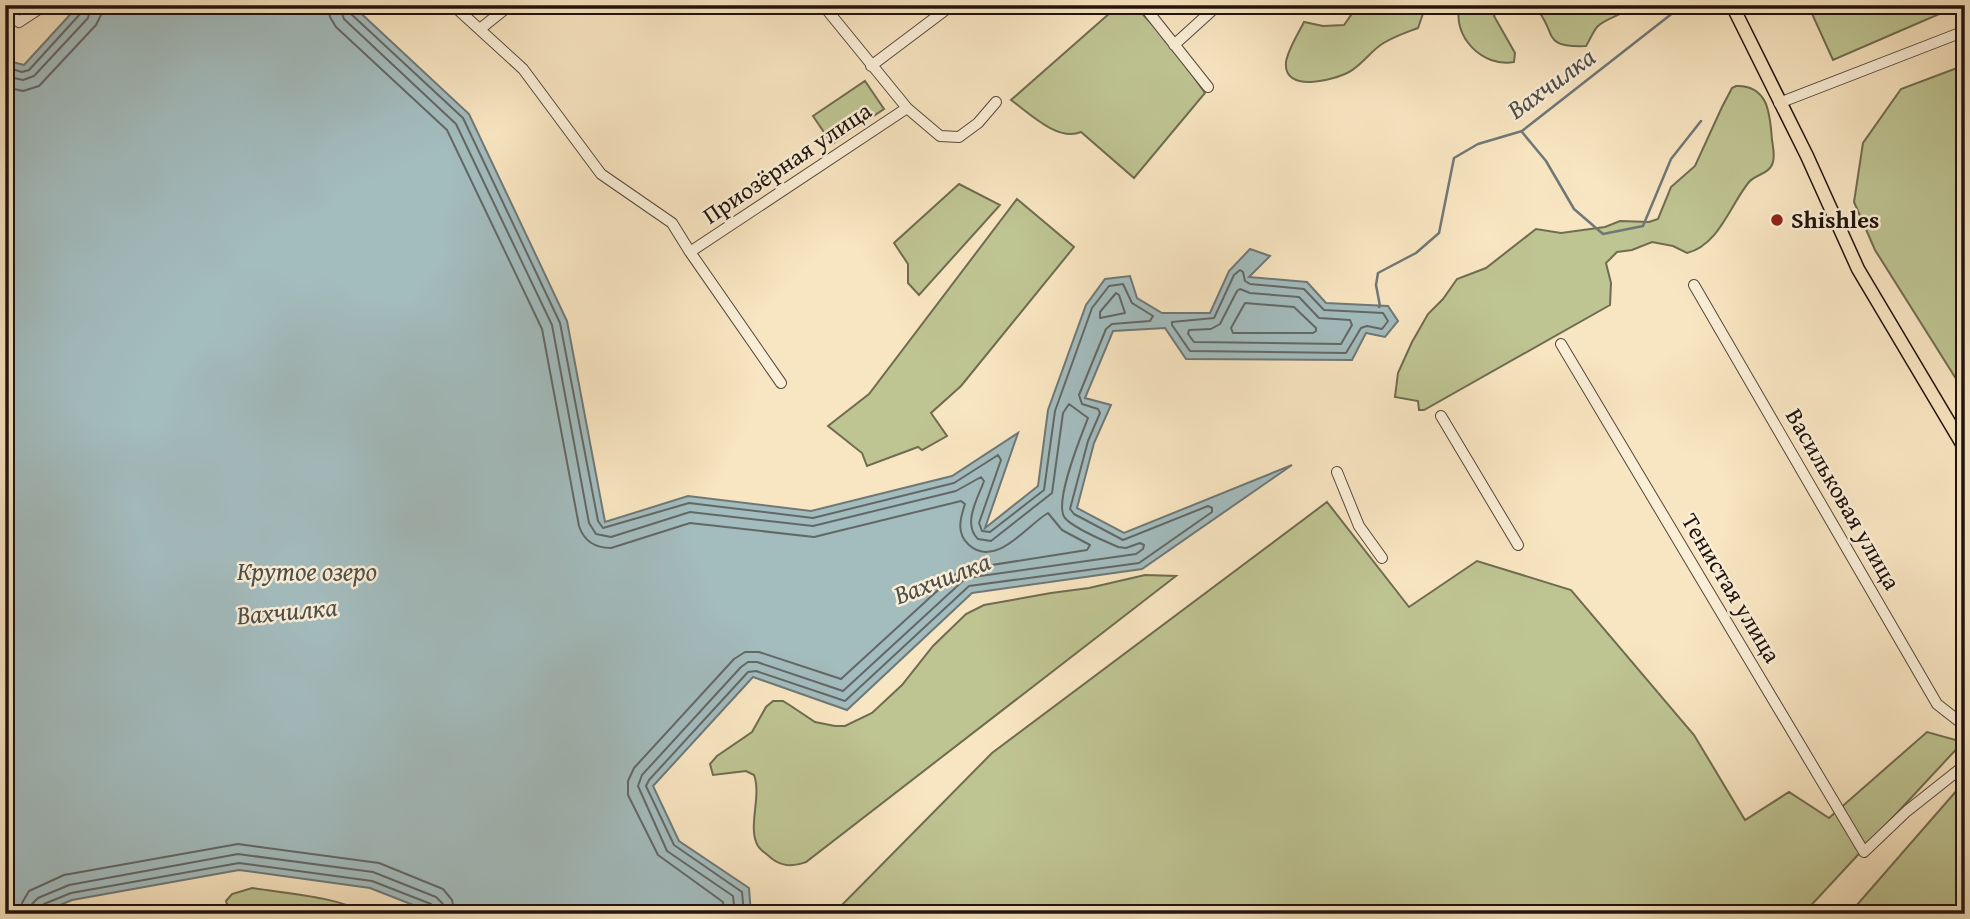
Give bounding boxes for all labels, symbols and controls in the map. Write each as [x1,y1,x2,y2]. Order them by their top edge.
water label: Вахчилка [1498,37,1603,129]
street label: Приозёрная улица [695,93,879,232]
place label: Shishles [1791,202,1879,237]
marker: Shishles [1769,212,1785,228]
street label: Васильковая улица [1777,401,1910,597]
street label: Тенистая улица [1673,506,1790,670]
water label: Вахчилка [887,541,996,614]
water label: Крутое озеро [237,551,377,590]
water label: Вахчилка [234,587,339,634]

